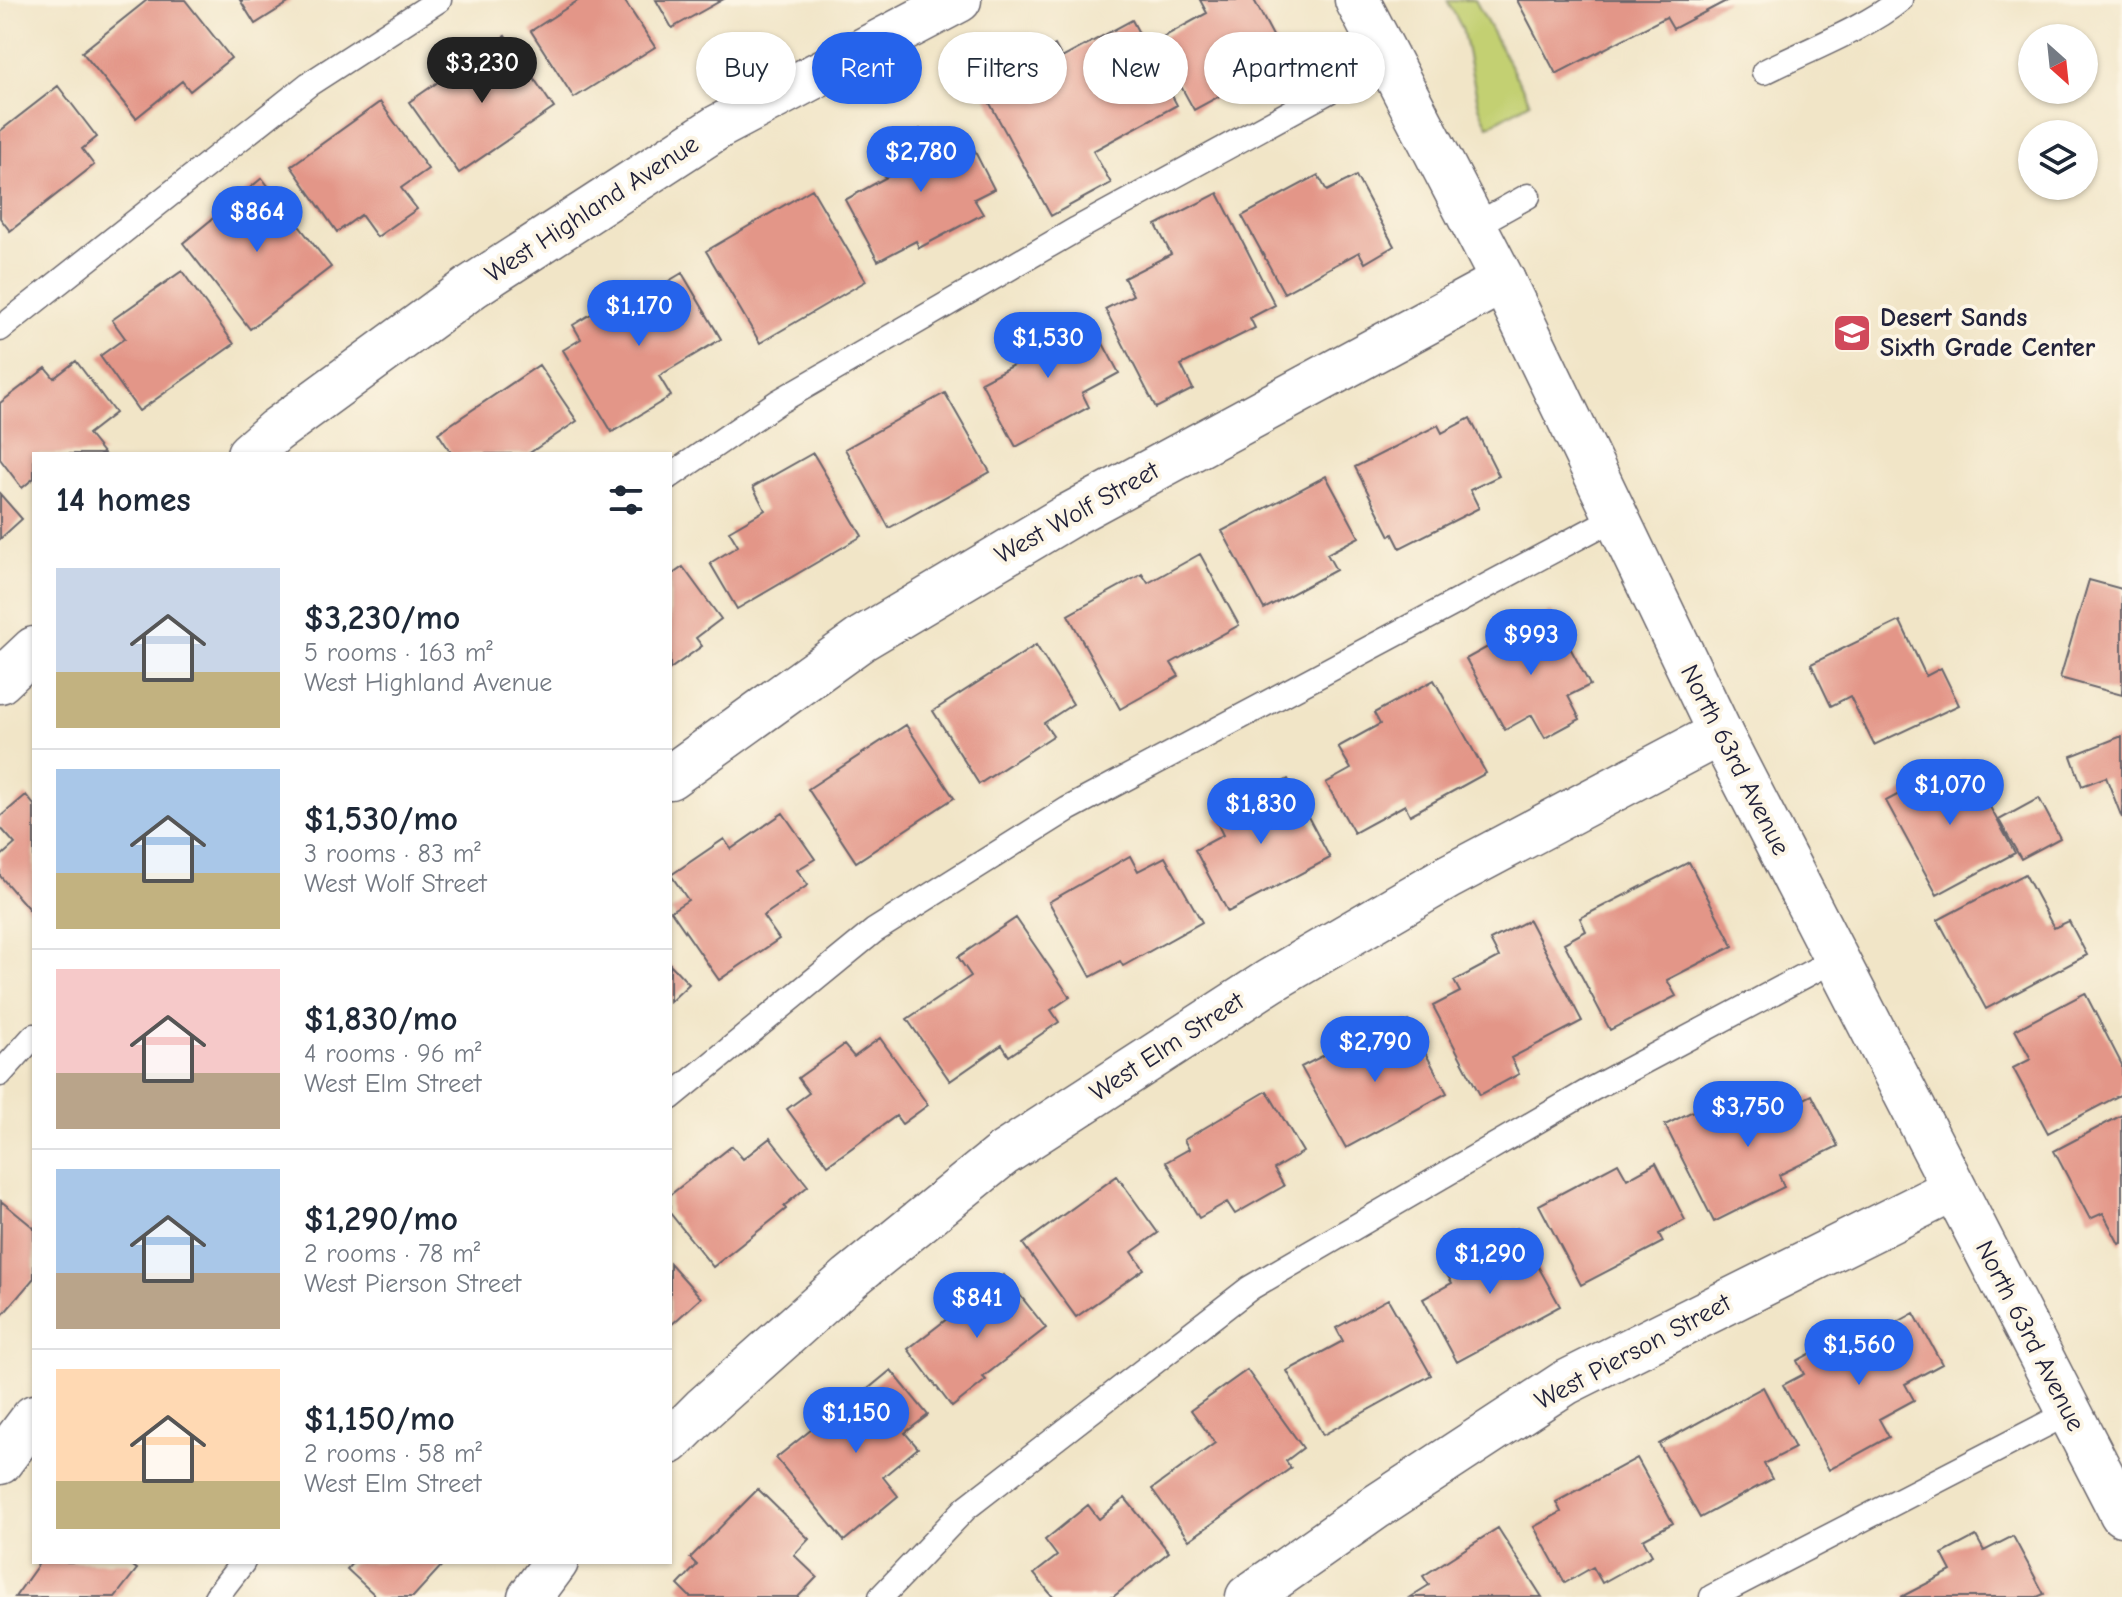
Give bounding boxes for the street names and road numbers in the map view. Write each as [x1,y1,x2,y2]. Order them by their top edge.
street label: West Highland Avenue [480,129,704,289]
street label: West Wolf Street [990,455,1166,570]
street label: North 63rd Avenue [1674,660,1796,860]
street label: West Elm Street [1084,985,1251,1108]
street label: North 63rd Avenue [1969,1236,2091,1436]
street label: West Pierson Street [1530,1287,1737,1416]

